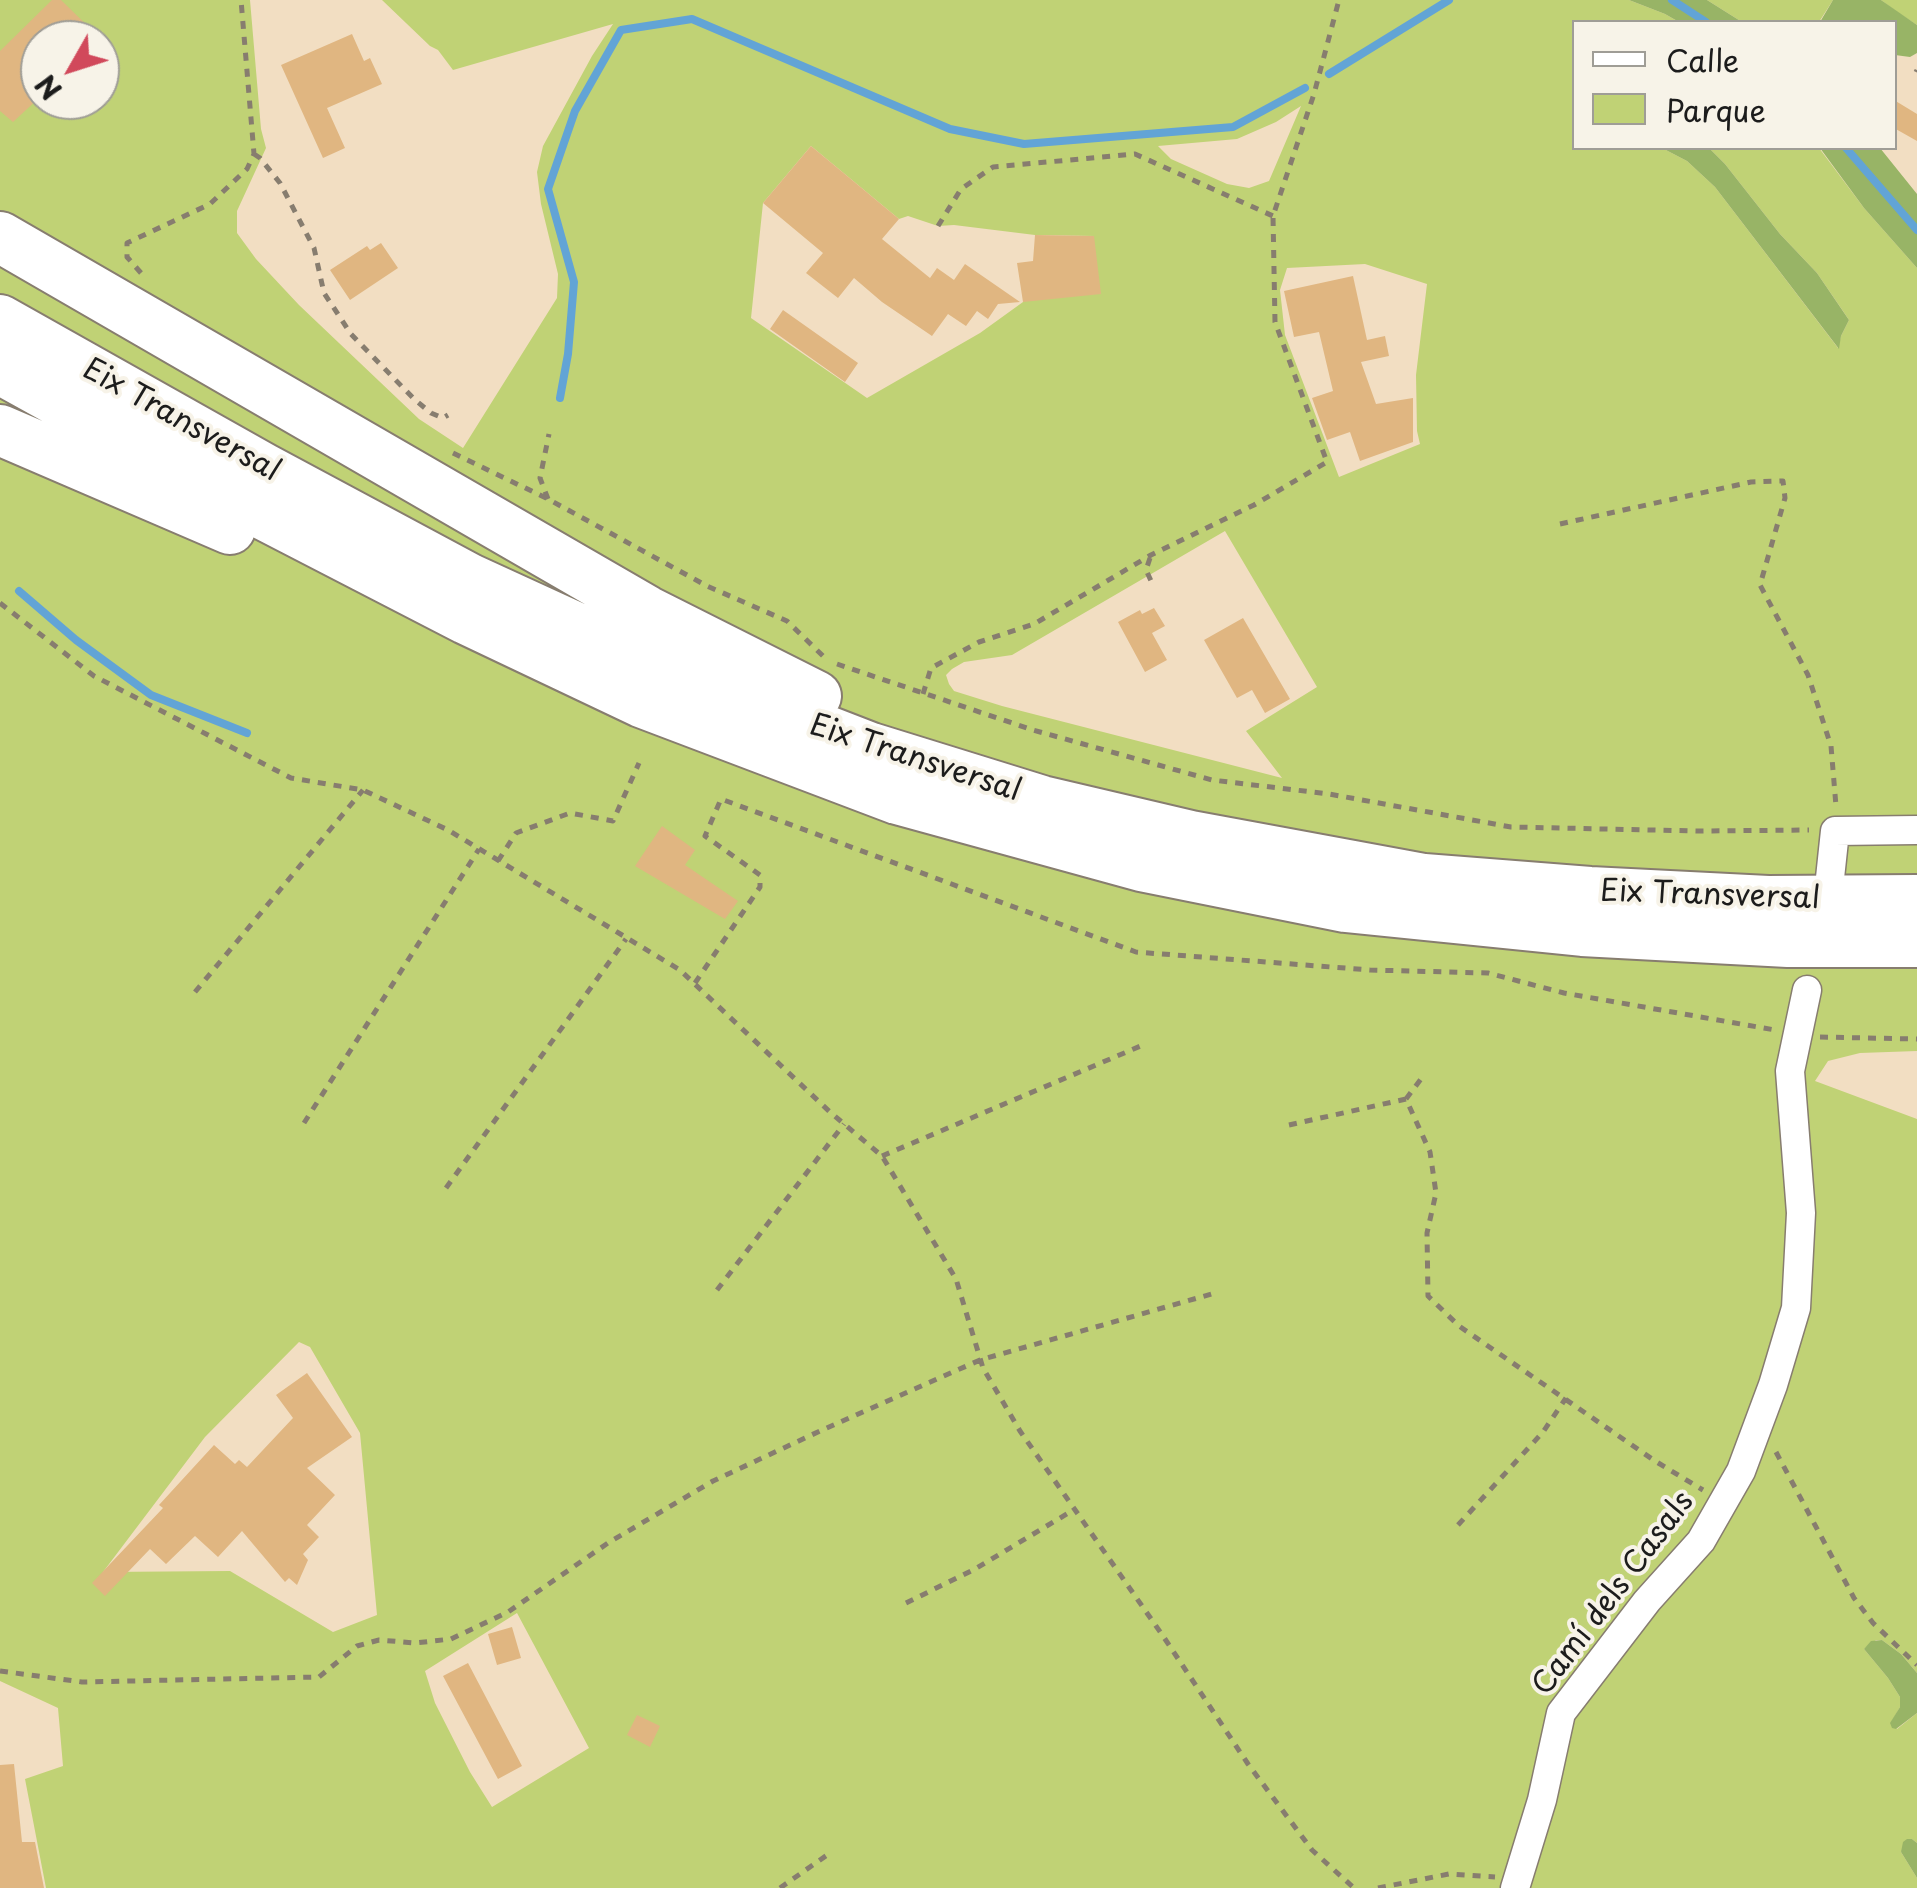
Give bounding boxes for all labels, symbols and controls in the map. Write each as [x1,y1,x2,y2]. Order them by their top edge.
north arrow [20,20,120,120]
legend [1572,20,1897,150]
text: Calle [1666,37,1739,82]
text: N [24,66,72,110]
text: Parque [1666,87,1766,132]
street label: Eix Transversal [76,352,286,490]
street label: Eix Transversal [805,708,1025,810]
street label: Eix Transversal [1599,874,1821,918]
street label: Camí dels Casals [1526,1485,1702,1703]

